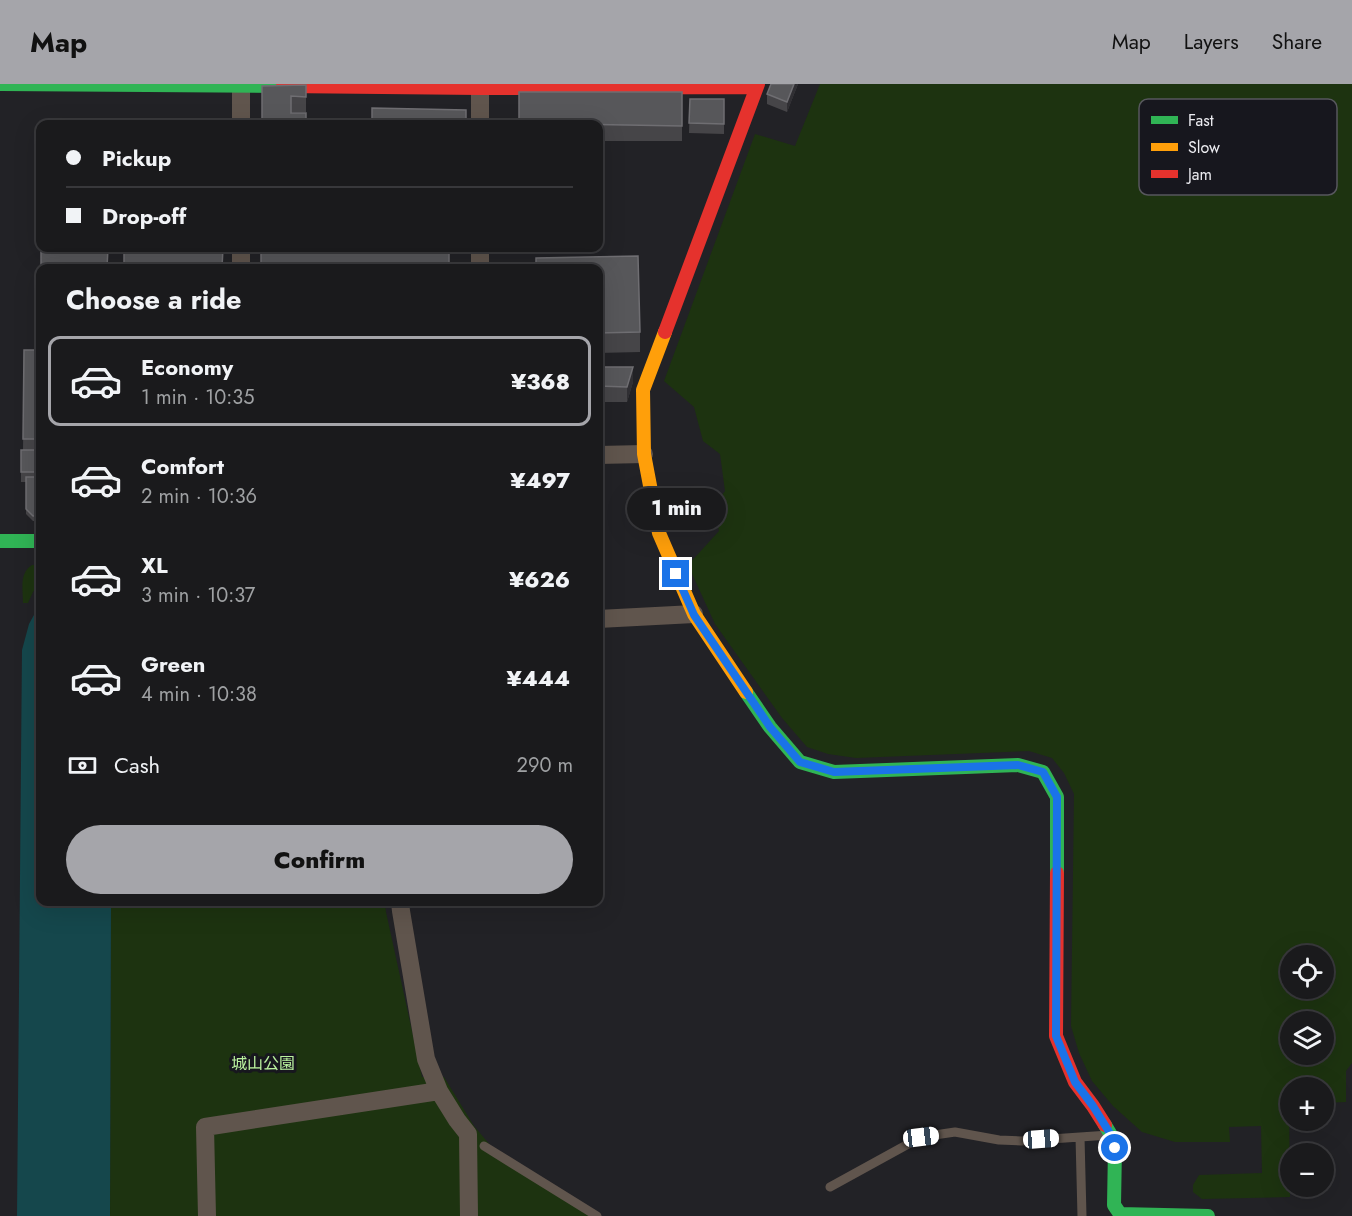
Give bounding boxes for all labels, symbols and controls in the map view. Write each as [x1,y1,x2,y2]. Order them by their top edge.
text: Map [30,22,87,63]
text: Map [1112,27,1151,57]
text: Layers [1184,27,1239,57]
text: Share [1272,27,1322,57]
legend [1139,99,1337,195]
text: Fast [1188,109,1214,132]
text: Slow [1188,136,1220,159]
text: Pickup [102,142,171,174]
text: Jam [1186,163,1212,186]
text: Drop-off [102,200,186,232]
text: Choose a ride [66,280,241,319]
text: Economy [141,351,233,383]
icon: car [69,354,123,408]
text: ¥368 [511,365,570,397]
text: 1 min · 10:35 [141,383,255,412]
text: Comfort [141,450,224,482]
icon: car [69,453,123,507]
text: ¥497 [510,464,570,496]
text: 2 min · 10:36 [141,482,257,511]
callout: 1 min [626,487,726,529]
text: 1 min [651,494,702,523]
text: XL [141,549,168,581]
icon: car [69,552,123,606]
route end [662,560,689,587]
text: ¥626 [509,563,570,595]
text: 3 min · 10:37 [141,581,255,610]
text: Green [141,648,205,680]
icon: car [69,651,123,705]
text: ¥444 [506,662,570,694]
text: 4 min · 10:38 [141,680,257,709]
icon: cash [66,749,99,782]
text: Cash [114,749,160,781]
text: 290 m [517,751,573,780]
button: Confirm [66,825,573,894]
map controls [1280,945,1334,1197]
button: locate [1280,945,1334,999]
button: layers [1280,1011,1334,1065]
park label: 城山公園 [231,1052,295,1075]
button: + [1280,1077,1334,1131]
car [902,1126,940,1148]
car [1022,1129,1060,1149]
route start [1101,1134,1128,1161]
button: − [1280,1143,1334,1197]

